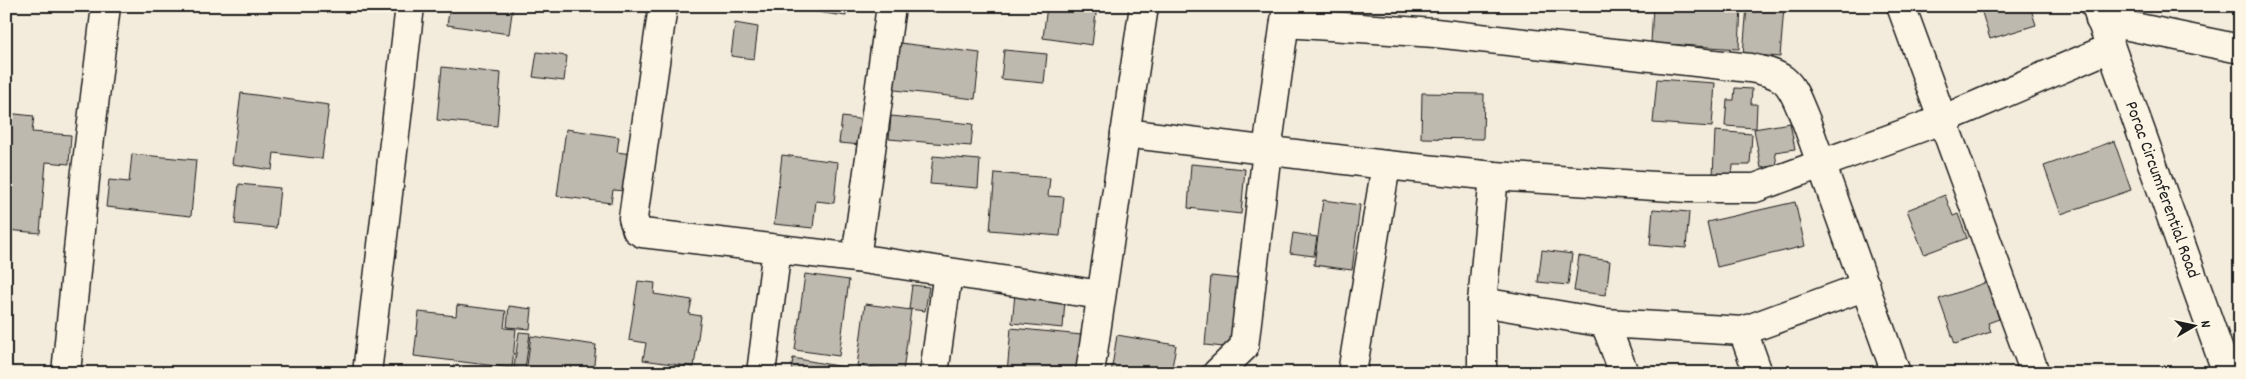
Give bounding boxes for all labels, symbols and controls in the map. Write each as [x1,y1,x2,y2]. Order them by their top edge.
street label: Porac Circumferential Road [2117,98,2205,282]
north arrow [2168,302,2218,352]
text: N [2194,319,2215,329]

